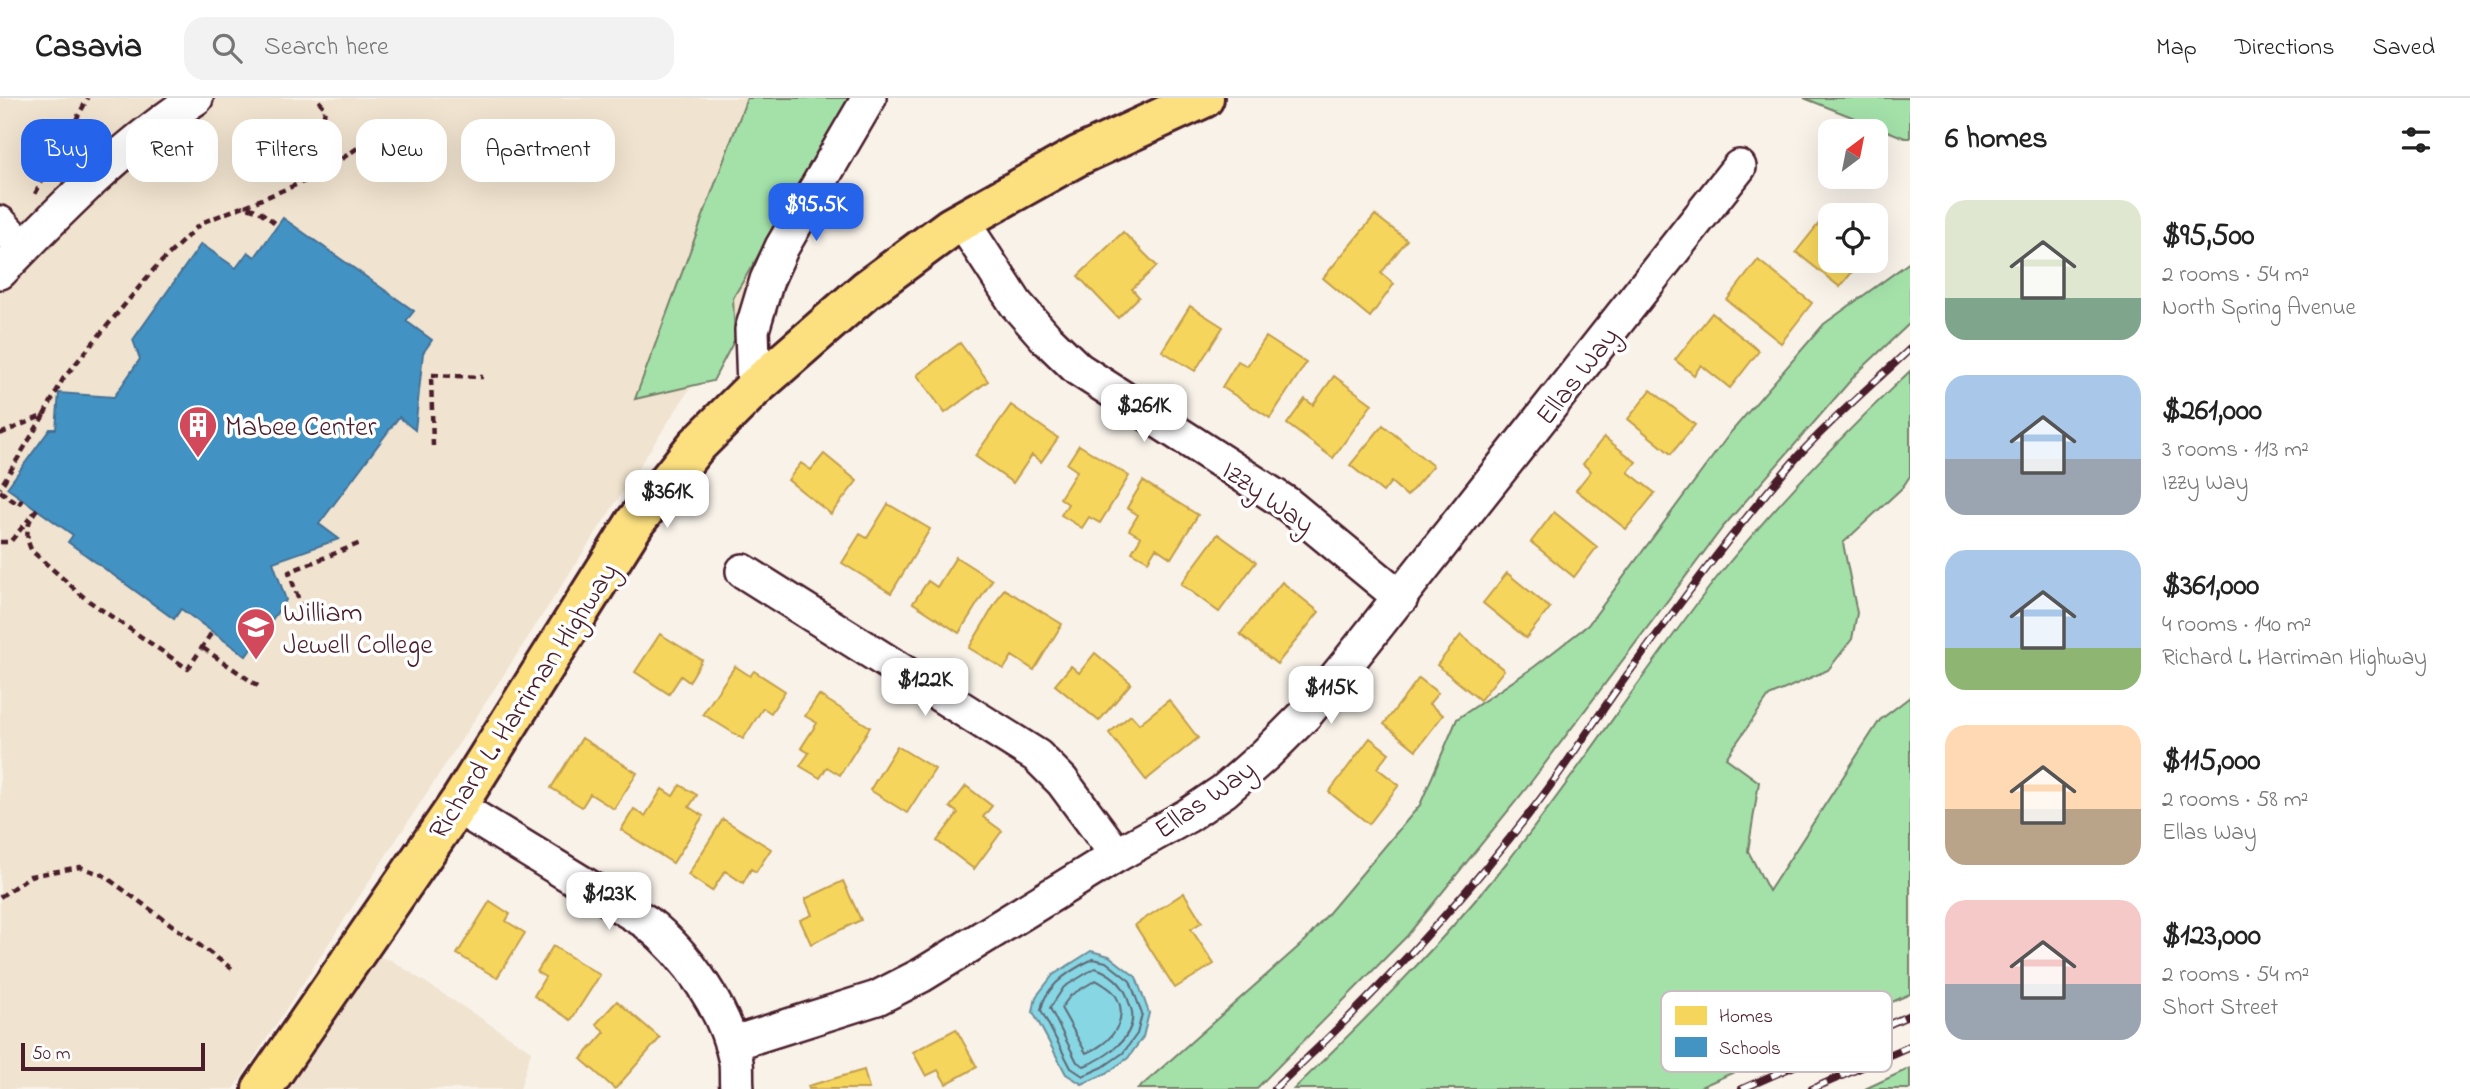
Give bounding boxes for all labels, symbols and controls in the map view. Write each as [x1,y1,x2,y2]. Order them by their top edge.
search box [184,17,674,80]
text: Casavia [35,24,142,72]
icon: search [208,29,246,67]
text: Search here [264,29,389,67]
text: Map [2156,31,2197,66]
text: Directions [2235,31,2334,66]
text: Saved [2372,31,2435,66]
text: 6 homes [1945,118,2048,162]
chip: Buy [21,119,112,182]
chip: Rent [126,119,218,182]
chip: Filters [232,119,342,182]
chip: New [356,119,447,182]
chip: Apartment [461,119,615,182]
north arrow [1818,119,1888,189]
map controls [1818,119,1888,273]
icon: filters [2397,121,2435,159]
pin: $95.5K [759,184,873,243]
text: $95.5K [785,189,848,222]
button: locate [1818,203,1888,273]
text: $95,500 [2162,215,2255,259]
icon: home [2001,228,2085,312]
text: 2 rooms · 54 m² [2162,259,2309,292]
text: North Spring Avenue [2162,292,2356,325]
street label: Ellas Way [1527,319,1630,435]
pin: $261K [1095,384,1193,444]
text: $261K [1117,390,1171,423]
text: $261,000 [2162,390,2262,434]
icon: home [2001,403,2085,487]
building icon: Mabee Center [177,404,219,459]
place label: Mabee Center [225,408,377,449]
text: 3 rooms · 113 m² [2162,434,2309,467]
street label: Izzy Way [1212,452,1322,546]
text: Izzy Way [2162,467,2248,500]
pin: $361K [618,470,716,530]
text: $361K [641,476,693,509]
street label: Richard L. Harriman Highway [420,556,630,848]
text: $361,000 [2162,565,2259,609]
icon: home [2001,578,2085,662]
place label: William Jewell College [283,594,433,667]
school or university icon: William Jewell College [235,606,277,661]
text: 4 rooms · 140 m² [2162,609,2311,642]
text: Richard L. Harriman Highway [2162,642,2427,675]
pin: $122K [876,658,974,718]
text: $122K [897,664,953,697]
pin: $115K [1282,666,1380,726]
text: $115K [1305,672,1357,705]
text: $115,000 [2162,740,2260,784]
street label: Ellas Way [1147,751,1265,851]
icon: home [2001,753,2085,837]
text: 2 rooms · 58 m² [2162,784,2308,817]
text: Ellas Way [2162,817,2257,850]
pin: $123K [560,872,658,932]
text: $123K [582,878,636,911]
text: $123,000 [2162,915,2261,959]
icon: home [2001,928,2085,1012]
text: 2 rooms · 54 m² [2162,959,2309,992]
legend [1661,991,1892,1072]
text: Short Street [2162,992,2278,1025]
text: Homes [1719,1004,1773,1031]
text: Schools [1719,1036,1781,1063]
scale bar [21,1040,205,1072]
text: 50 m [32,1041,71,1068]

